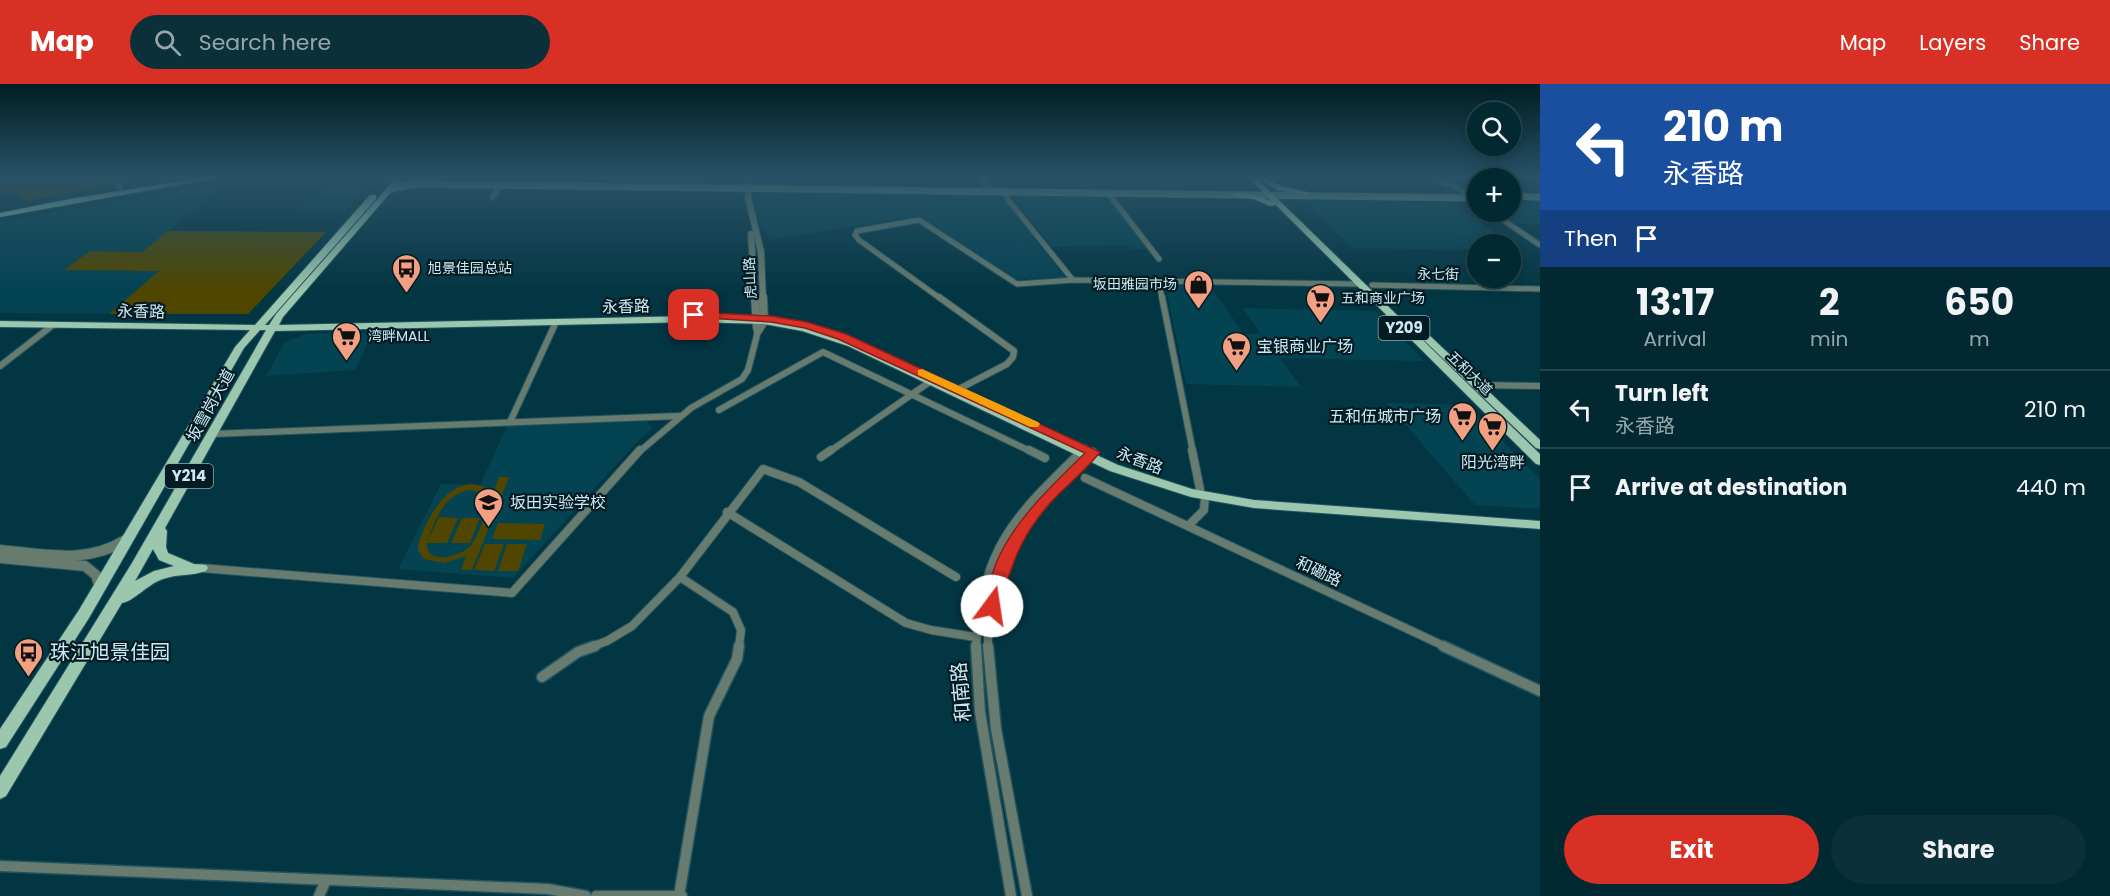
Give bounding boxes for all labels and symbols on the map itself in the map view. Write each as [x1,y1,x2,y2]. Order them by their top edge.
bus stop icon: 旭景佳园总站 [391,252,423,294]
street label: 虎山路 [739,257,761,299]
place label: 旭景佳园总站 [428,258,512,278]
street label: 永七街 [1417,264,1459,284]
shop icon: 坂田雅园市场 [1182,268,1214,310]
place label: 坂田雅园市场 [1093,274,1177,294]
supermarket icon: 五和商业广场 [1304,282,1336,324]
place label: 五和商业广场 [1341,288,1425,308]
pin [668,289,719,340]
street label: 永香路 [602,295,650,318]
street label: 永香路 [117,300,165,323]
road number: Y209 [1378,316,1430,340]
supermarket icon: 湾畔MALL [331,320,363,362]
place label: 湾畔MALL [368,326,430,346]
supermarket icon: 宝银商业广场 [1220,330,1252,372]
place label: 宝银商业广场 [1257,335,1353,358]
street label: 五和大道 [1443,346,1497,400]
street label: 坂雪岗大道 [181,365,240,446]
supermarket icon: 五和伍城市广场 [1446,400,1478,442]
place label: 五和伍城市广场 [1329,405,1441,428]
supermarket icon: 阳光湾畔 [1477,410,1509,452]
street label: 永香路 [1113,441,1166,480]
place label: 阳光湾畔 [1461,451,1525,474]
road number: Y214 [165,464,213,488]
school or university icon: 坂田实验学校 [473,486,505,528]
place label: 坂田实验学校 [510,491,606,514]
street label: 和磡路 [1292,551,1345,592]
position arrow [960,574,1024,638]
bus stop icon: 珠江旭景佳园 [13,636,45,678]
place label: 珠江旭景佳园 [50,638,170,666]
street label: 和南路 [944,661,978,723]

